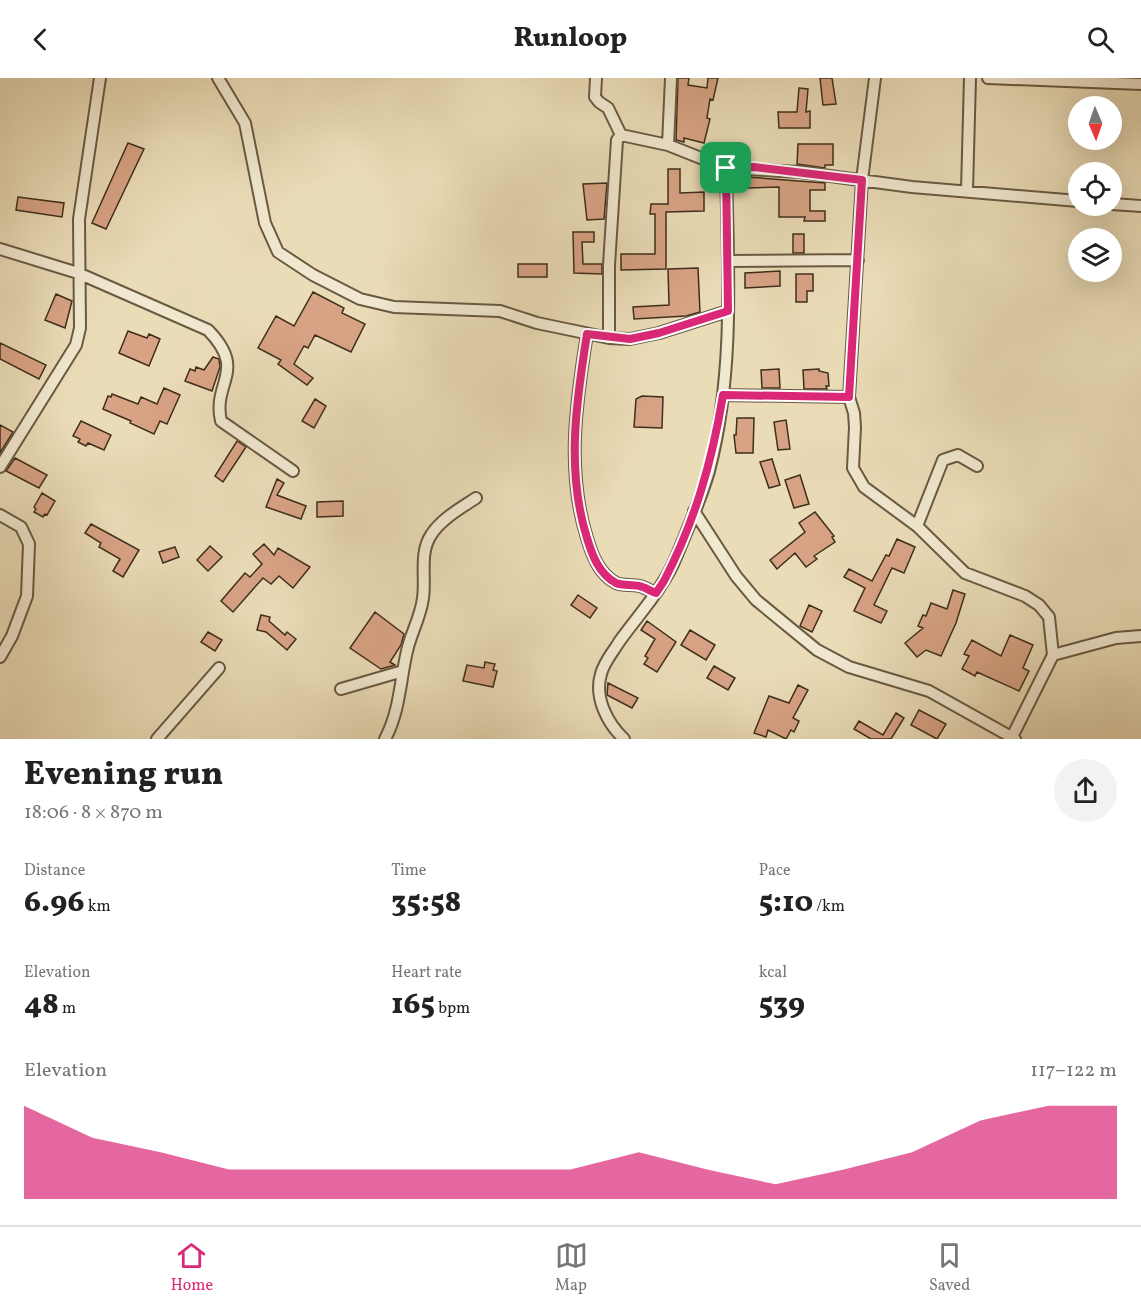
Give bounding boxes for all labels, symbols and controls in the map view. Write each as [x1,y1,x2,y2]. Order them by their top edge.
text: Runloop [514,20,627,58]
icon: back [24,23,57,56]
icon: search [1084,23,1117,56]
north arrow [1068,96,1122,150]
map controls [1068,96,1122,282]
pin [700,142,751,193]
icon: arrive [709,151,742,184]
button: locate [1068,162,1122,216]
button: layers [1068,228,1122,282]
text: Evening run [24,753,223,799]
button: share [1054,759,1117,822]
text: 18:06 · 8 × 870 m [24,799,163,827]
text: Distance [24,860,85,882]
text: Time [391,860,426,882]
text: Pace [759,860,791,882]
text: 6.96 [24,882,84,924]
text: 35:58 [391,882,461,924]
text: 5:10 [759,882,813,924]
text: km [84,896,111,918]
text: /km [813,896,845,918]
text: Elevation [24,962,91,984]
text: Heart rate [391,962,462,984]
text: kcal [759,962,787,984]
text: 48 [24,984,59,1026]
text: 165 [391,984,435,1026]
text: 539 [759,984,805,1026]
text: m [59,998,76,1020]
text: bpm [435,998,470,1020]
text: Elevation [24,1057,107,1085]
text: 117–122 m [1030,1057,1117,1085]
tab: Home [171,1239,213,1297]
tab: Map [555,1239,588,1297]
tab: Saved [929,1239,970,1297]

